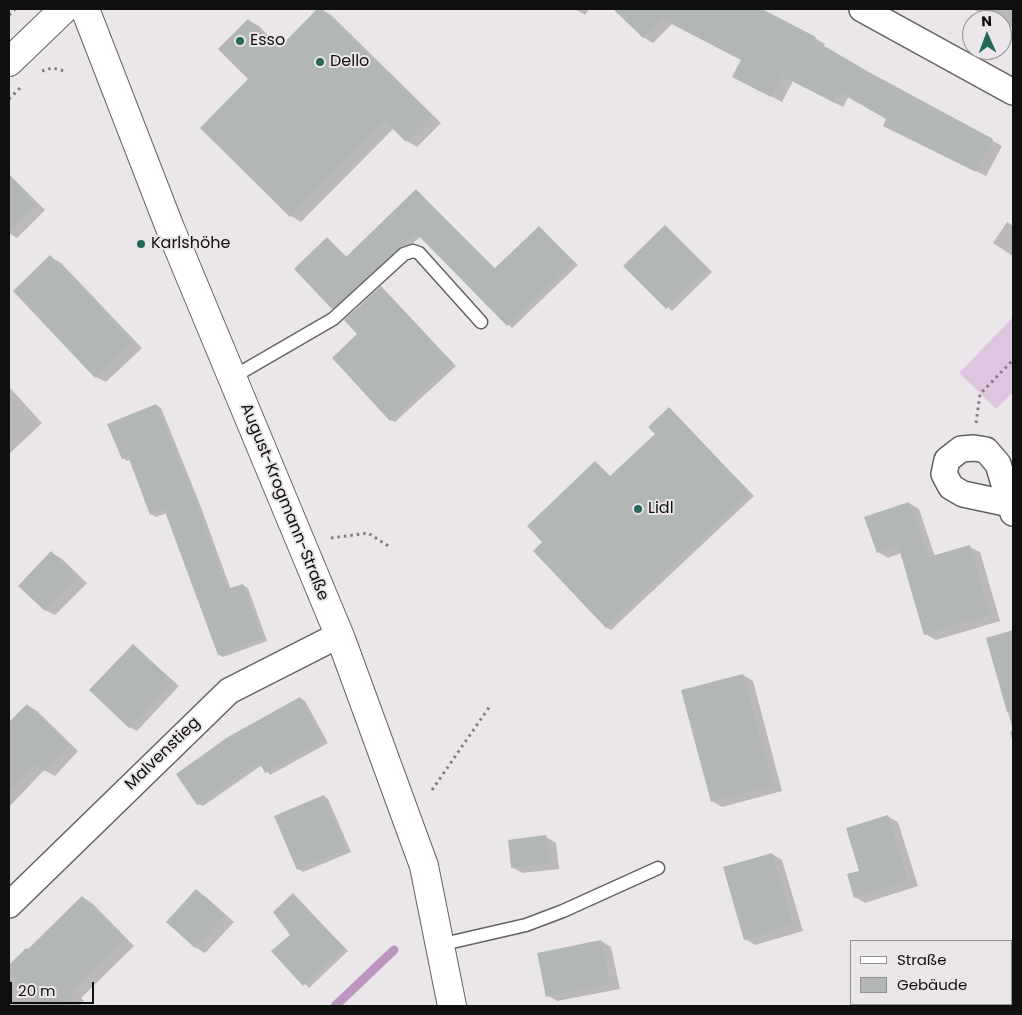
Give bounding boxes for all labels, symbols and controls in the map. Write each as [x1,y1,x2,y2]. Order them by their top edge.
north arrow [962,10,1012,60]
text: N [981,11,992,31]
place label: Esso [250,31,285,51]
marker: Esso [234,35,246,47]
place label: Dello [330,52,369,72]
marker: Dello [314,56,326,68]
place label: Karlshöhe [151,234,230,254]
marker: Karlshöhe [135,238,147,250]
street label: August-Krogmann-Straße [236,401,332,603]
place label: Lidl [648,499,674,519]
marker: Lidl [632,503,644,515]
street label: Malvenstieg [122,714,204,794]
legend [850,940,1012,1005]
text: Straße [897,949,947,970]
scale bar [12,972,96,1004]
text: Gebäude [897,974,967,995]
text: 20 m [18,980,56,1001]

